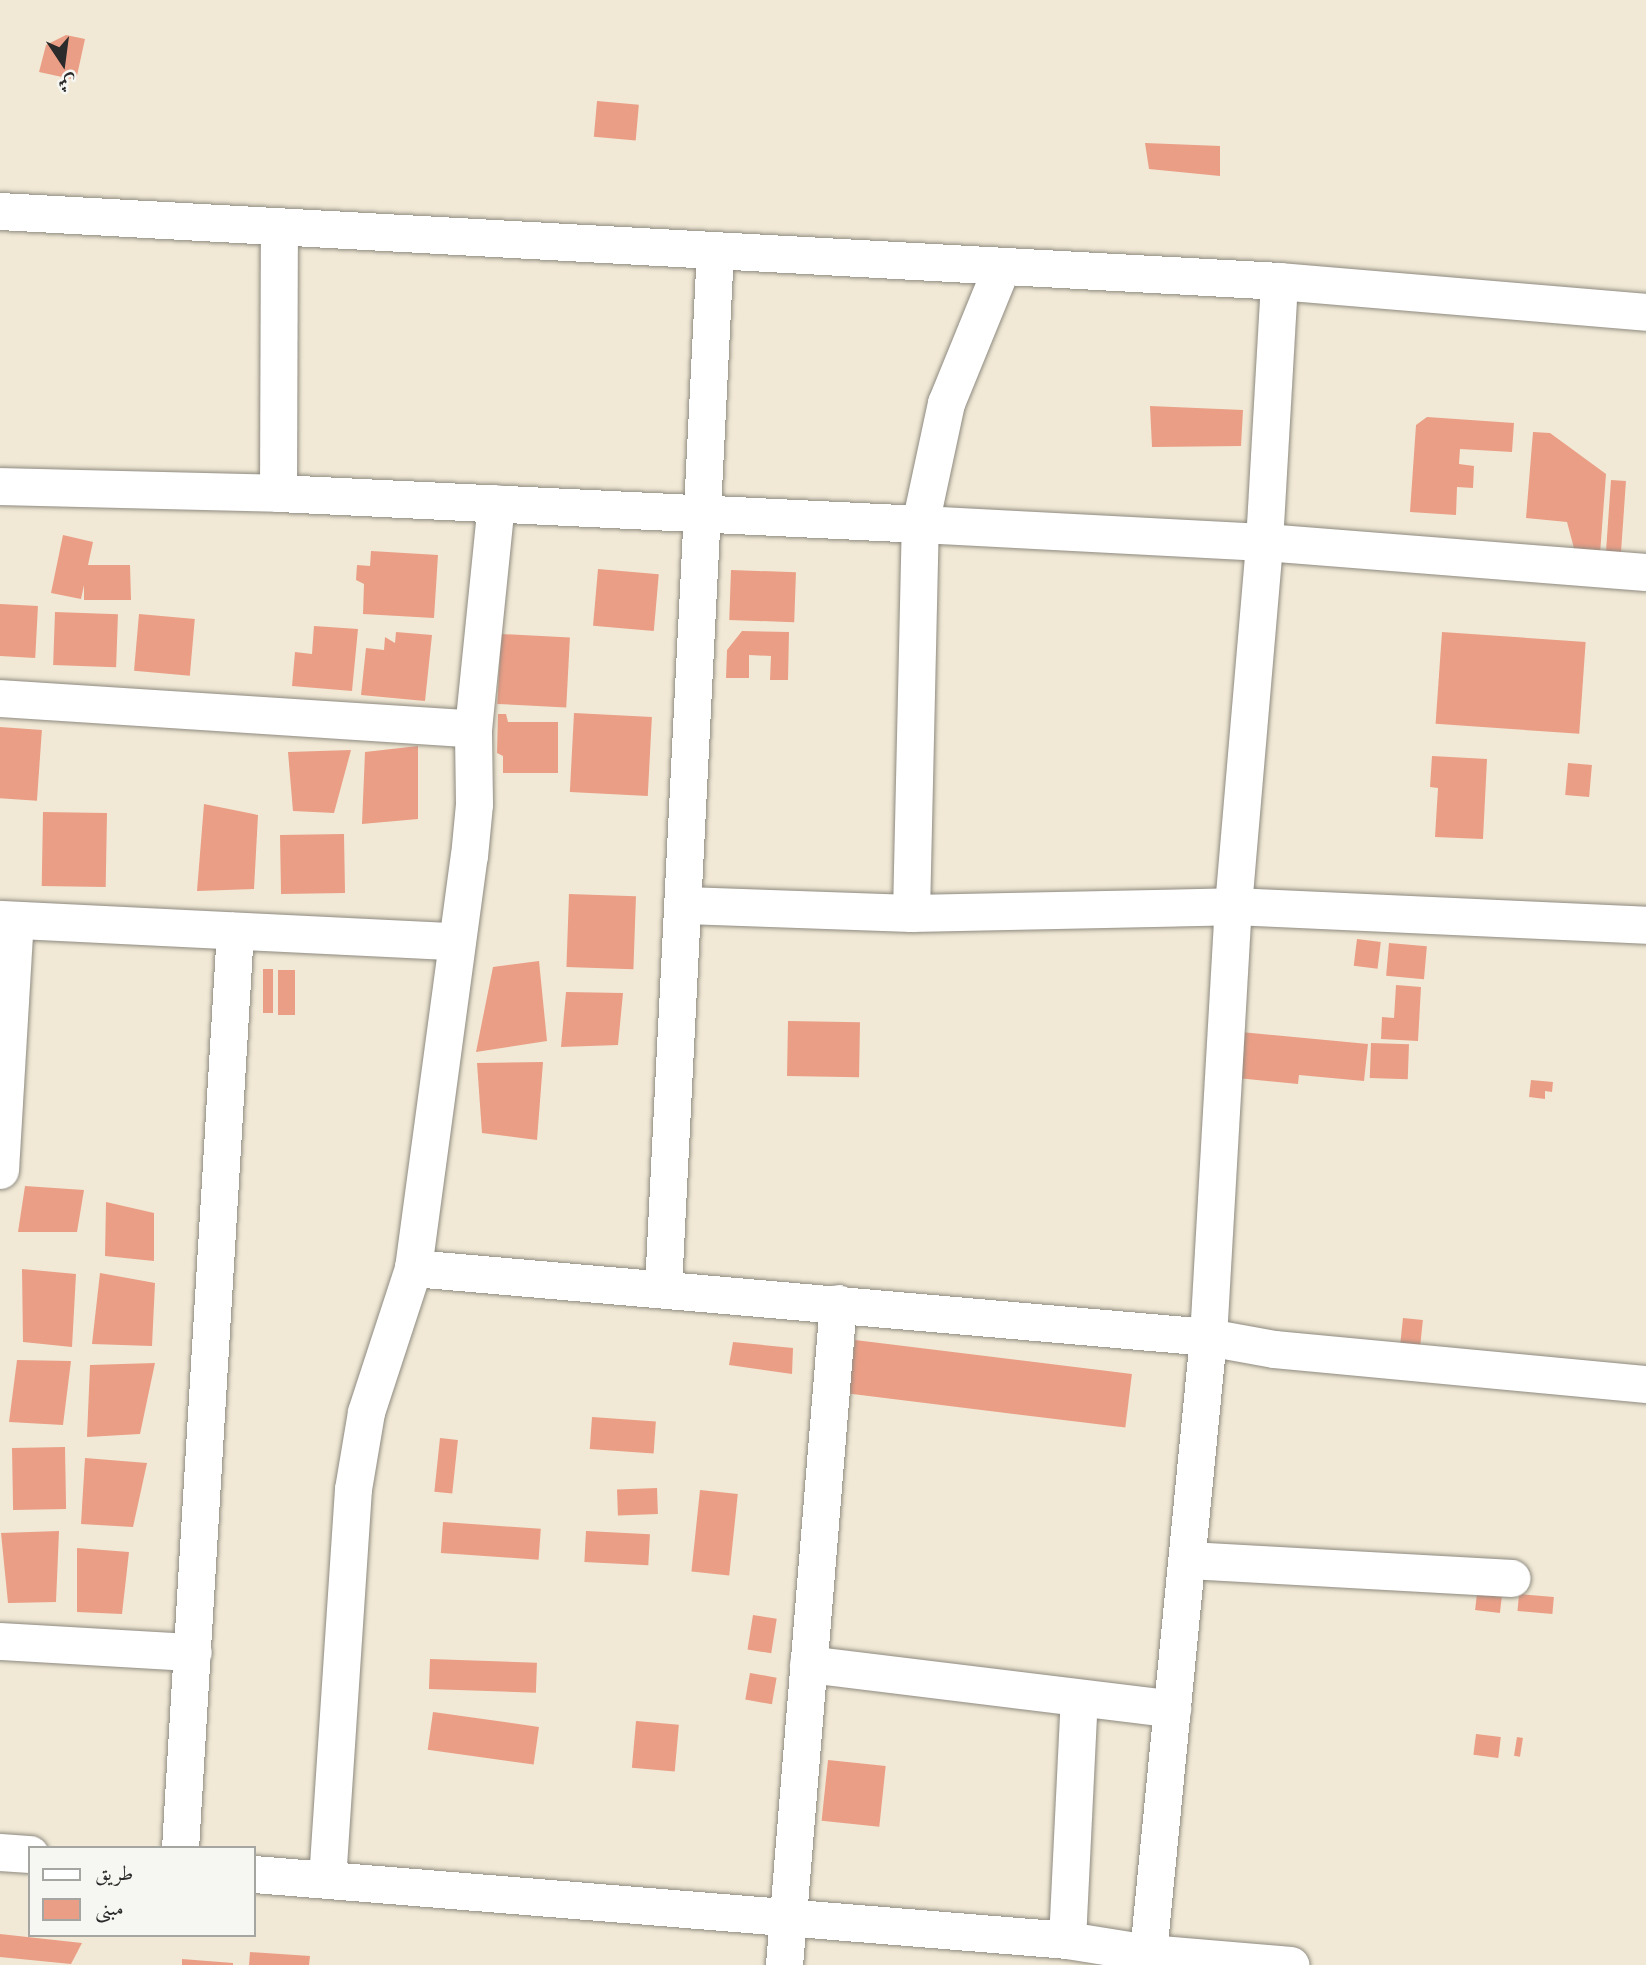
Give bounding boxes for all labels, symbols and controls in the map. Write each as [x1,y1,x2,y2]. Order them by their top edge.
north arrow [28,28,98,98]
text: ش [56,71,79,96]
legend [28,1846,256,1937]
text: طريق [95,1861,133,1885]
text: مبنى [95,1896,124,1920]

